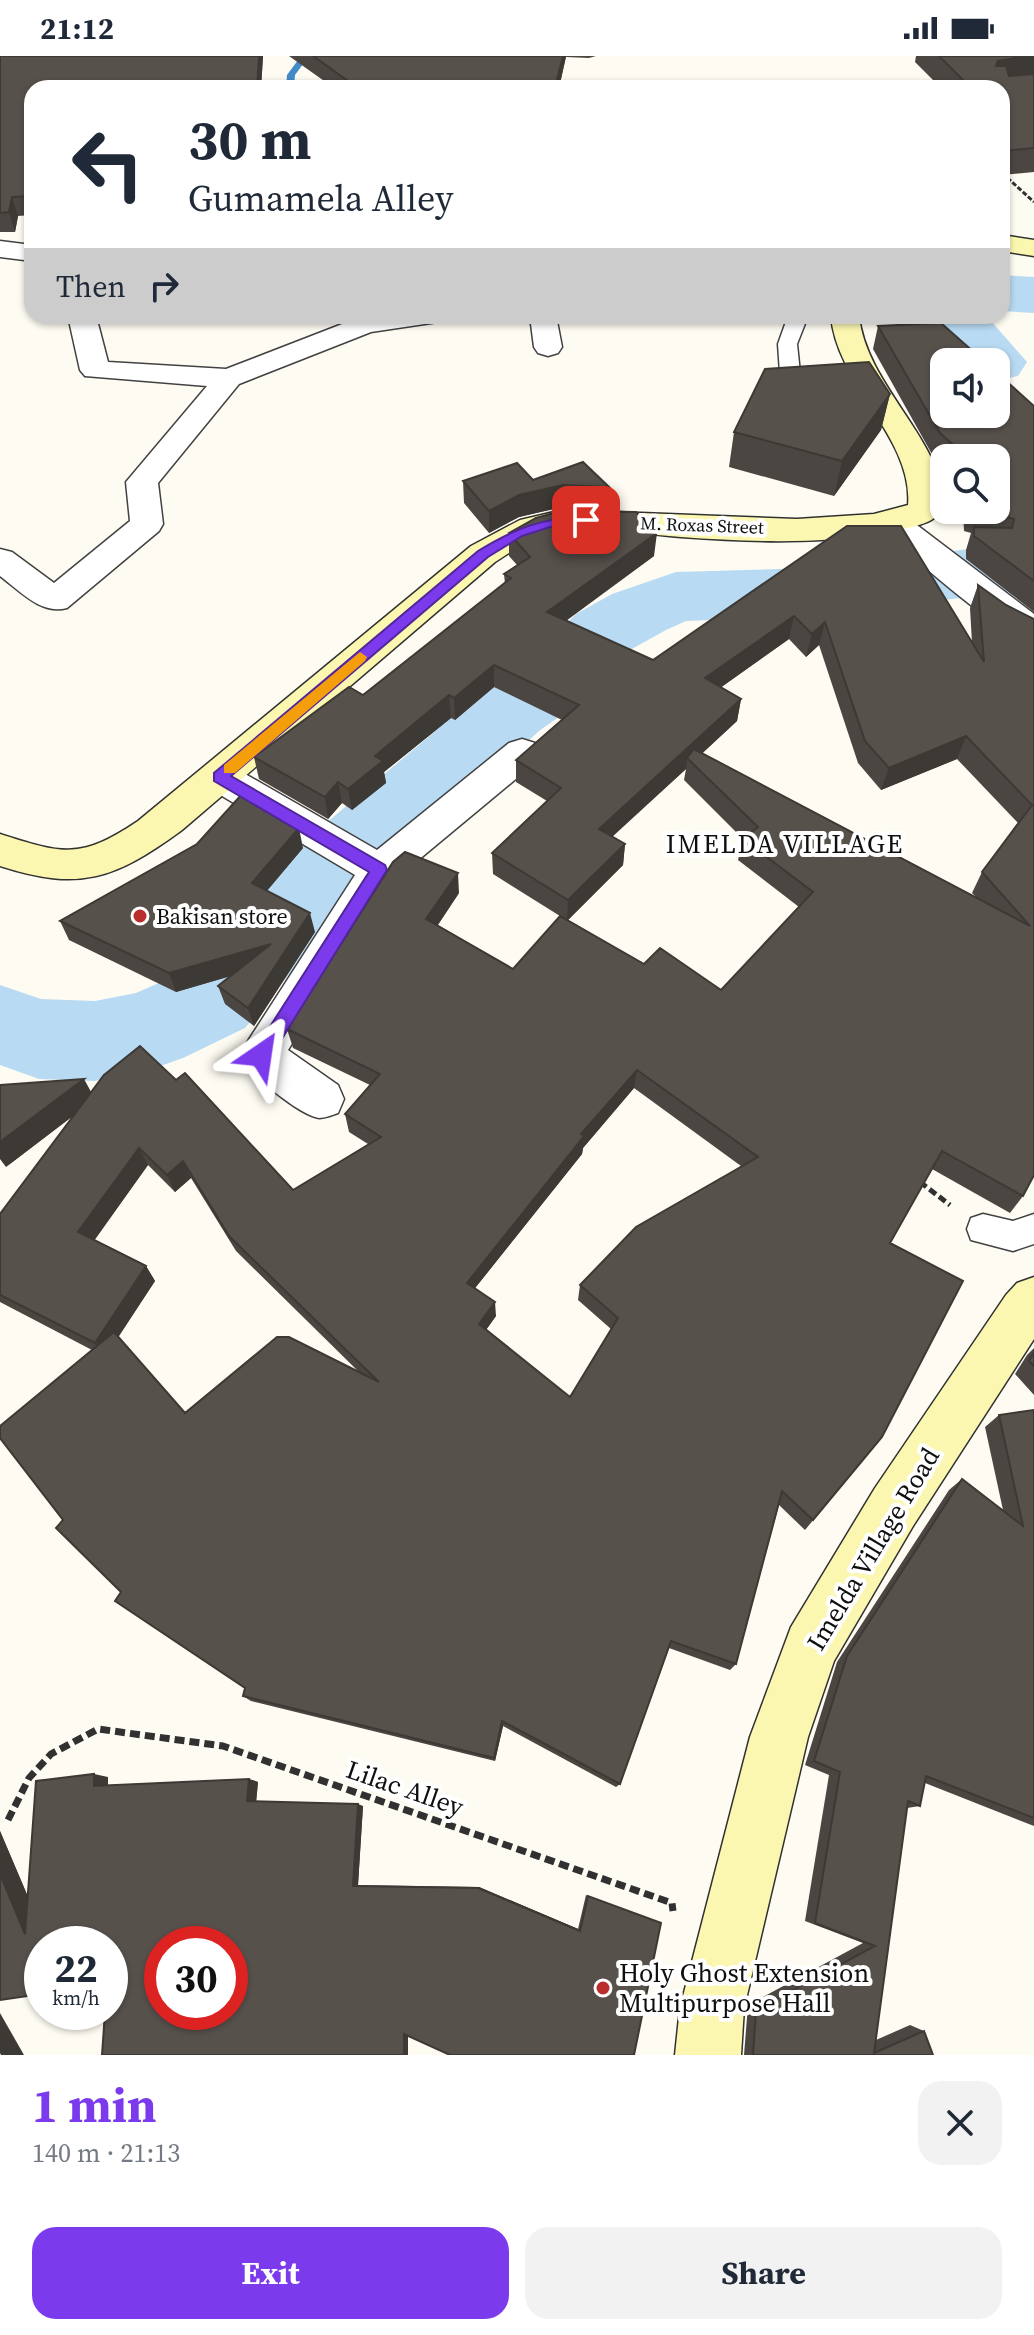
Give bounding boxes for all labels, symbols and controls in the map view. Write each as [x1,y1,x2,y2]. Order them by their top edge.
text: 21:12 [40,8,114,49]
text: 30 m [188,101,311,178]
icon: left [56,112,160,216]
text: Gumamela Alley [188,174,453,223]
icon: right [142,264,186,308]
text: Then [56,266,126,307]
map controls [930,348,1010,524]
button: sound [930,348,1010,428]
button: search [930,444,1010,524]
pin [552,486,620,554]
icon: arrive [564,498,608,542]
street label: M. Roxas Street [640,510,764,540]
district label: IMELDA VILLAGE [666,826,904,862]
place label: Bakisan store [156,901,288,931]
marker: Bakisan store [131,907,149,925]
position arrow [219,1013,303,1097]
street label: Imelda Village Road [798,1441,948,1657]
street label: Lilac Alley [342,1751,469,1825]
speed limit sign: 30 [144,1926,248,2030]
text: 22 [54,1941,98,1995]
place label: Holy Ghost Extension Multipurpose Hall [619,1955,869,2021]
marker: Holy Ghost Extension Multipurpose Hall [594,1979,612,1997]
text: km/h [52,1984,100,2012]
text: 1 min [32,2072,157,2138]
button: close [918,2081,1002,2165]
text: 140 m · 21:13 [32,2135,180,2171]
button: Exit [32,2227,509,2319]
button: Share [525,2227,1002,2319]

